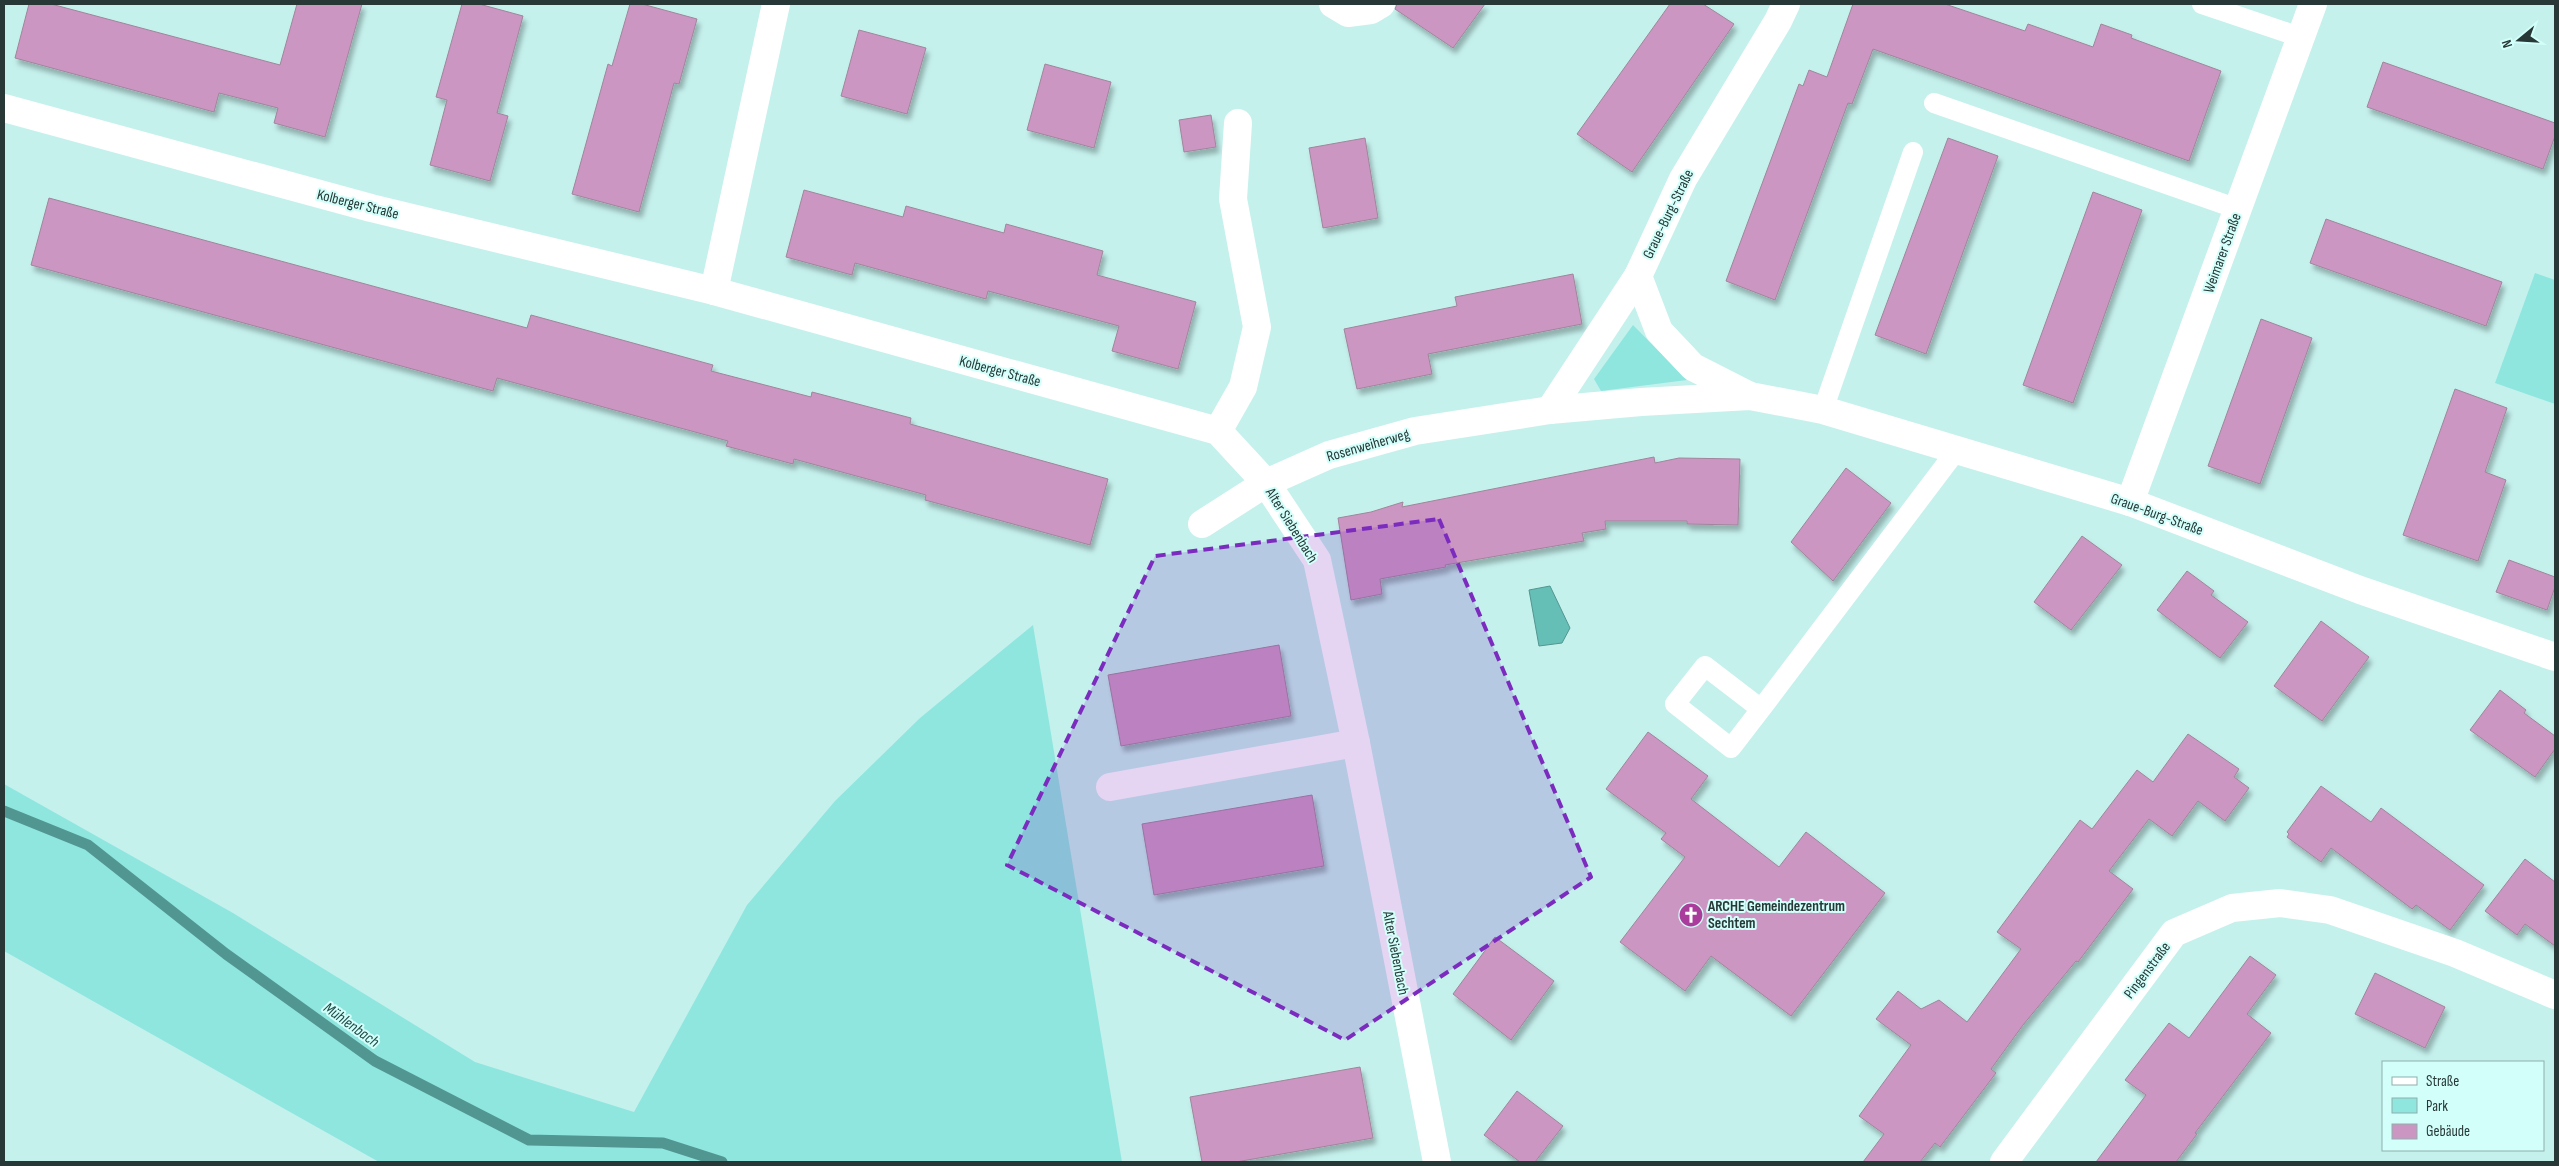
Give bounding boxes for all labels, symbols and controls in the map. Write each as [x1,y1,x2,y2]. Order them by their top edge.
north arrow [2494,15,2544,65]
text: N [2498,38,2516,50]
street label: Graue-Burg-Straße [1639,167,1698,262]
street label: Kolberger Straße [315,185,401,224]
street label: Weimarer Straße [2199,211,2246,296]
street label: Kolberger Straße [957,351,1043,391]
street label: Rosenweiherweg [1325,425,1412,466]
street label: Alter Siebenbach [1260,483,1322,566]
street label: Graue-Burg-Straße [2108,489,2206,540]
place label: ARCHE Gemeindezentrum Sechtem [1707,897,1845,933]
church icon: ARCHE Gemeindezentrum Sechtem [1678,902,1704,928]
street label: Alter Siebenbach [1378,909,1413,997]
street label: Pingenstraße [2120,938,2175,1002]
water label: Mühlenbach [320,999,383,1052]
legend [2382,1061,2544,1151]
text: Straße [2426,1072,2459,1091]
text: Park [2426,1097,2448,1116]
text: Gebäude [2426,1122,2470,1141]

